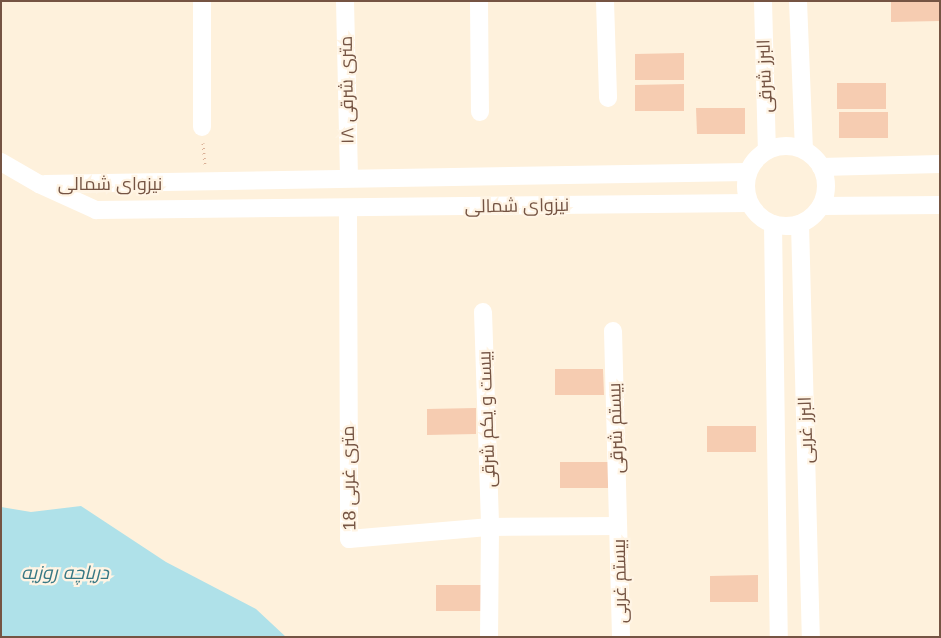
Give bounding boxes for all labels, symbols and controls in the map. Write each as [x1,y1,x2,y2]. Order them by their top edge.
street label: ۱۸ متری شرقی [335,36,359,144]
street label: البرز شرقی [753,39,777,113]
street label: نیزوای شمالی [58,173,162,195]
street label: نیزوای شمالی [465,194,569,218]
street label: بیست و یکم شرقی [474,350,500,488]
street label: بیستم شرقی [604,382,628,474]
street label: البرز غربی [794,396,818,464]
street label: 18 متری غربی [337,425,361,531]
street label: بیستم غربی [608,539,632,623]
water label: دریاچه روزیه [21,562,109,584]

